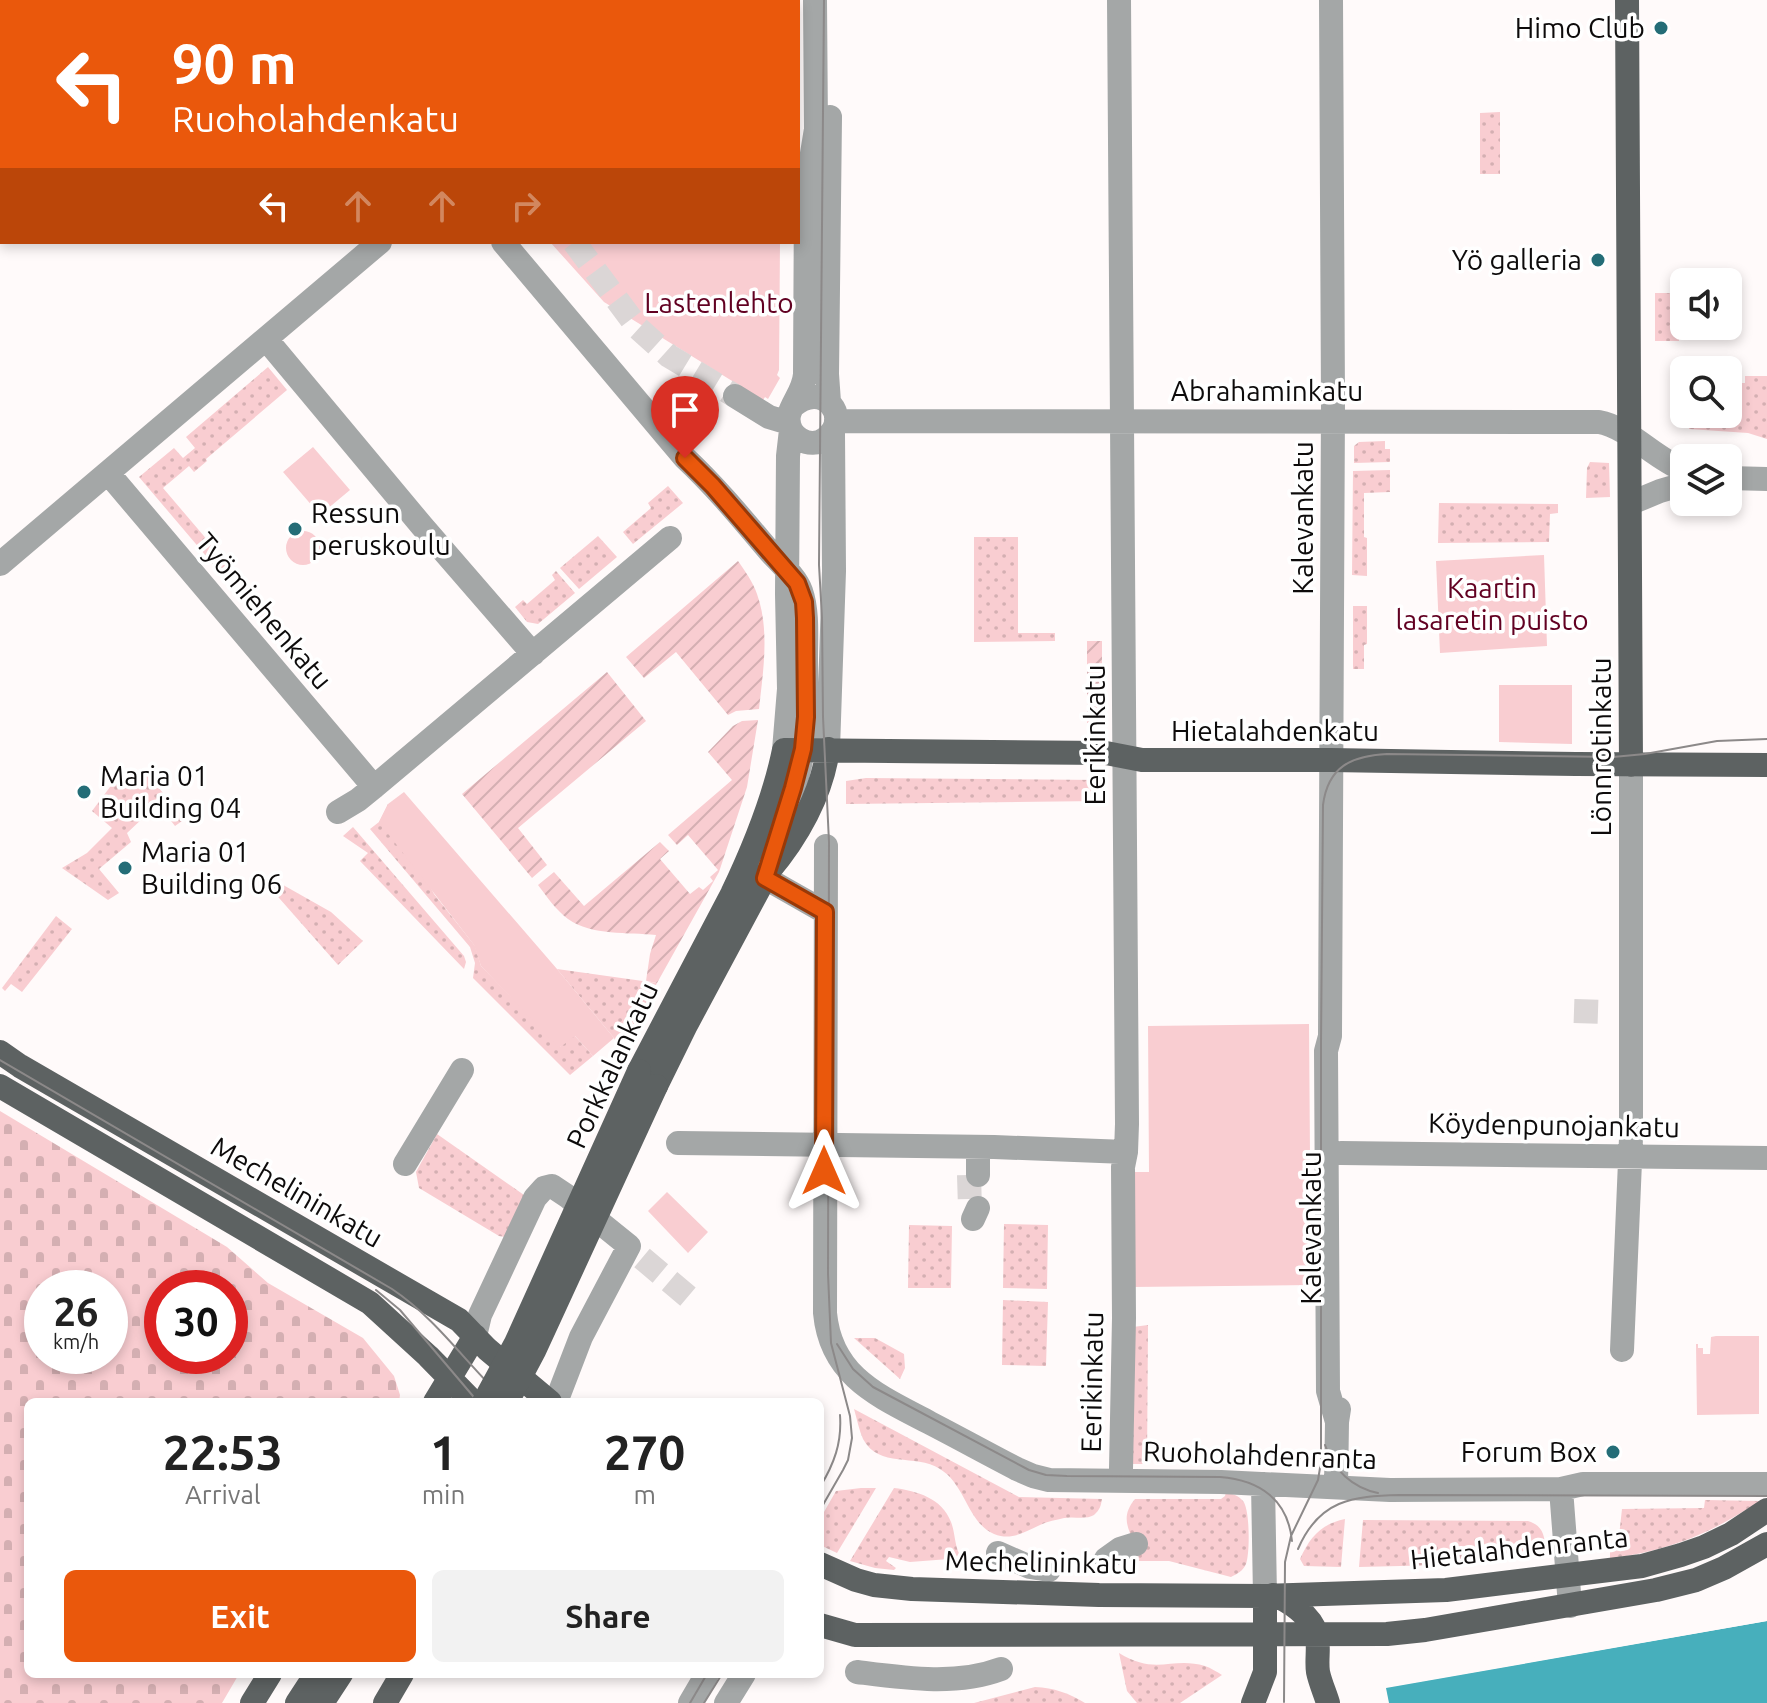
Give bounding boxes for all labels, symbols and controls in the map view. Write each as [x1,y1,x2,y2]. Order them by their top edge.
place label: Himo Club [1515,12,1645,43]
marker: Himo Club [1652,19,1670,37]
icon: left [40,32,144,136]
text: 90 m [172,32,297,95]
text: Ruoholahdenkatu [172,98,459,139]
icon: left [252,184,296,228]
icon: ahead [336,184,380,228]
icon: ahead [420,184,464,228]
icon: right [504,184,548,228]
place label: Yö galleria [1452,244,1582,275]
marker: Yö galleria [1589,251,1607,269]
map controls [1670,268,1742,516]
button: sound [1670,268,1742,340]
park label: Lastenlehto [644,287,794,318]
button: search [1670,356,1742,428]
street label: Abrahaminkatu [1171,375,1363,406]
pin [651,376,719,458]
icon: arrive [663,388,707,432]
street label: Kalevankatu [1287,441,1318,595]
button: layers [1670,444,1742,516]
place label: Ressun peruskoulu [311,497,451,560]
marker: Ressun peruskoulu [286,520,304,538]
street label: Työmiehenkatu [190,526,339,695]
park label: Kaartin lasaretin puisto [1395,572,1589,635]
street label: Lönnrotinkatu [1585,658,1616,836]
street label: Eerikinkatu [1079,665,1110,805]
street label: Hietalahdenkatu [1171,715,1379,746]
place label: Maria 01 Building 04 [100,760,241,823]
marker: Maria 01 Building 04 [75,783,93,801]
place label: Maria 01 Building 06 [141,836,282,899]
marker: Maria 01 Building 06 [116,859,134,877]
street label: Porkkalankatu [560,977,663,1153]
street label: Köydenpunojankatu [1428,1107,1680,1142]
position arrow [782,1129,866,1213]
street label: Mechelininkatu [206,1130,388,1253]
street label: Kalevankatu [1295,1151,1326,1305]
speed limit sign: 30 [144,1270,248,1374]
text: 26 [53,1289,99,1334]
street label: Eerikinkatu [1075,1311,1108,1453]
text: km/h [53,1330,99,1353]
text: 22:53 [163,1425,283,1479]
text: 1 [430,1425,457,1479]
text: 270 [604,1425,685,1479]
street label: Ruoholahdenranta [1143,1435,1378,1474]
place label: Forum Box [1461,1436,1597,1467]
marker: Forum Box [1604,1443,1622,1461]
text: Arrival [185,1480,261,1509]
text: min [422,1480,465,1509]
text: m [633,1480,656,1509]
street label: Hietalahdenranta [1408,1521,1629,1574]
street label: Mechelininkatu [944,1544,1138,1579]
button: Exit [64,1570,416,1662]
button: Share [432,1570,784,1662]

